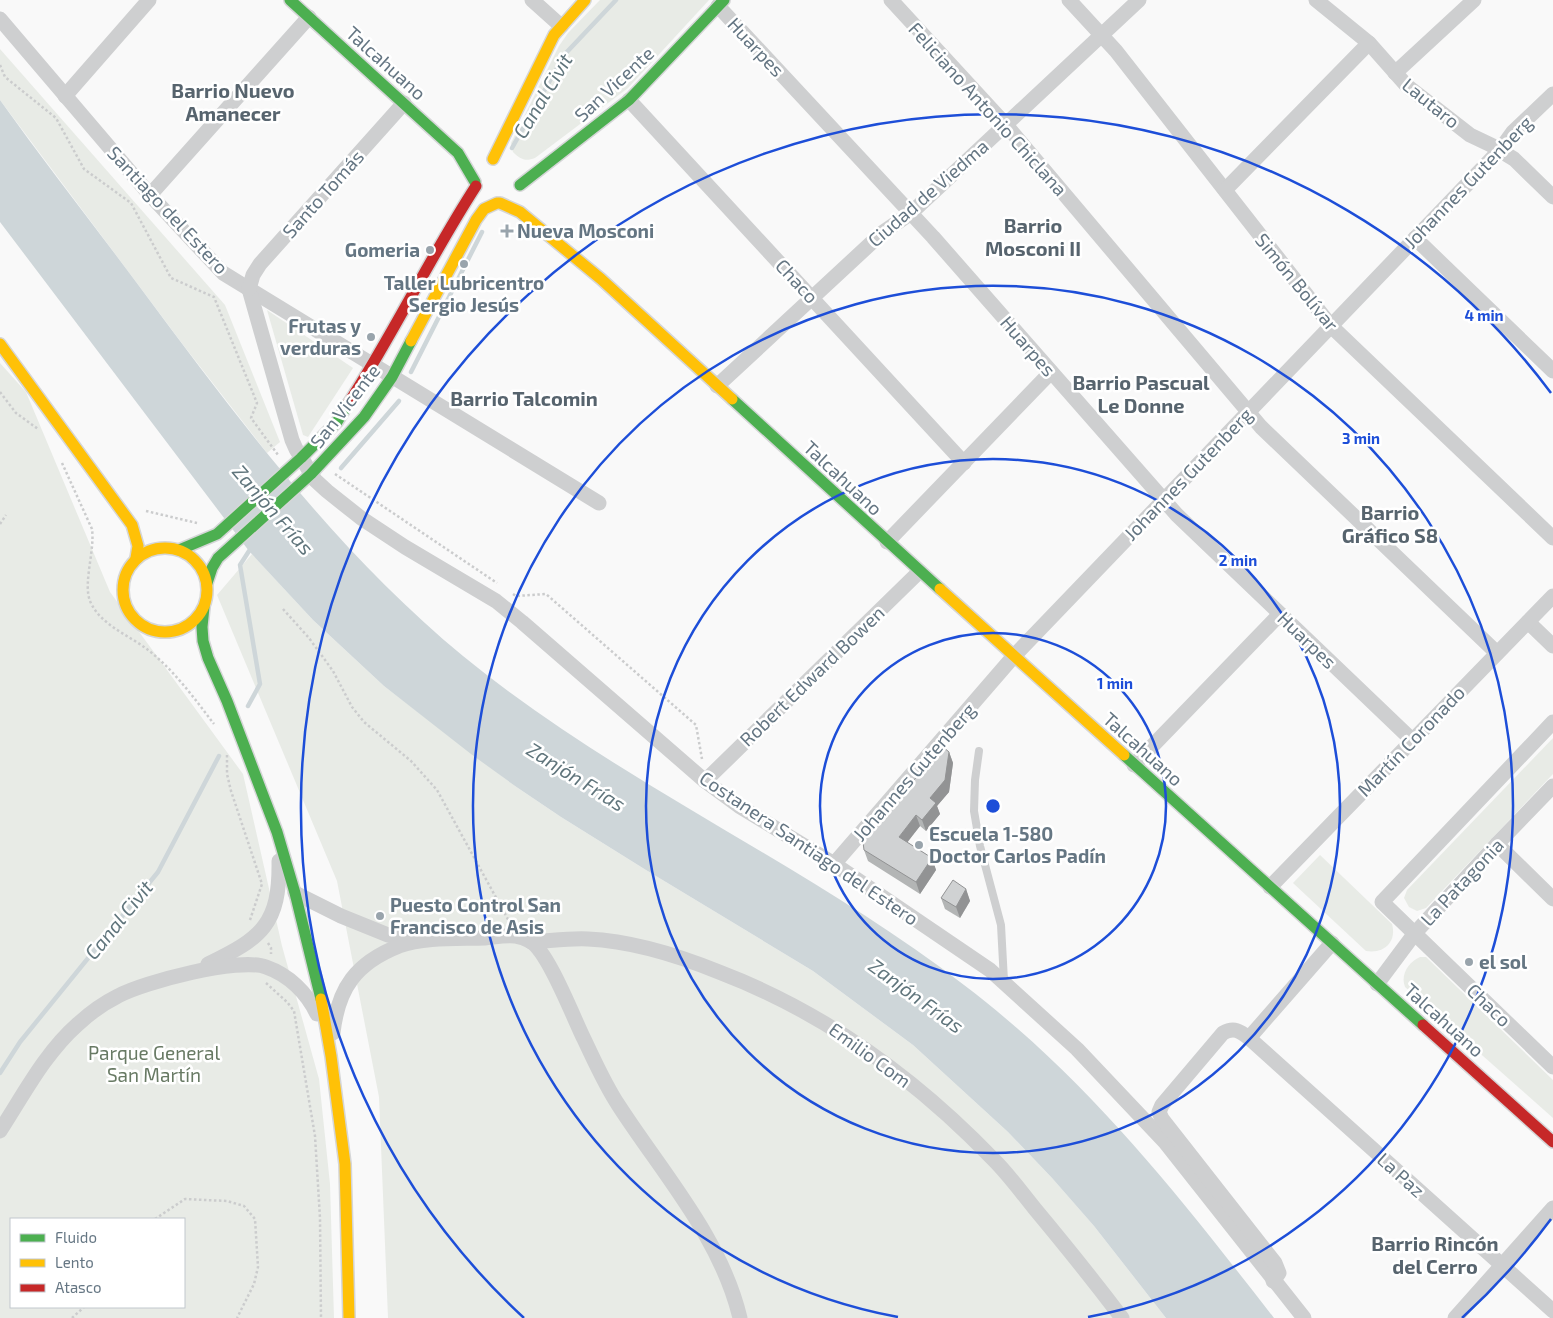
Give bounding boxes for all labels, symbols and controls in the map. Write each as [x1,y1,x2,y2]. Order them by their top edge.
street label: Huarpes [723,12,789,81]
street label: Feliciano Antonio Chiclana [904,17,1072,200]
street label: Talcahuano [342,21,431,104]
street label: San Vicente [569,41,658,126]
water label: Canal Civit [507,48,577,142]
street label: Lautaro [1398,73,1465,133]
district label: Barrio Nuevo Amanecer [171,78,295,125]
street label: Johannes Gutenberg [1398,110,1537,253]
street label: Ciudad de Viedma [863,134,993,251]
street label: Santiago del Estero [103,141,234,278]
street label: Santo Tomás [277,145,368,242]
district label: Barrio Mosconi II [985,213,1081,260]
place label: Nueva Mosconi [517,219,654,242]
marker: Nueva Mosconi [501,225,513,237]
street label: Simón Bolívar [1251,228,1344,335]
place label: Gomeria [345,238,420,261]
marker: Gomeria [424,244,436,256]
street label: Chaco [771,254,824,308]
marker: Taller Lubricentro Sergio Jesús [458,258,470,270]
place label: Taller Lubricentro Sergio Jesús [384,271,544,316]
text: 4 min [1464,306,1504,324]
street label: Huarpes [996,311,1061,381]
place label: Frutas y verduras [280,314,361,359]
marker: Frutas y verduras [365,331,377,343]
street label: San Vicente [305,359,384,452]
district label: Barrio Pascual Le Donne [1072,370,1210,417]
district label: Barrio Talcomin [450,386,598,410]
street label: Johannes Gutenberg [1118,402,1257,545]
text: 3 min [1342,429,1380,447]
street label: Talcahuano [799,435,887,520]
water label: Zanjón Frías [228,459,319,559]
district label: Barrio Gráfico S8 [1342,500,1438,547]
text: 2 min [1219,551,1257,569]
street label: Robert Edward Bowen [735,601,889,751]
street label: Huarpes [1273,606,1341,673]
text: 1 min [1097,674,1133,692]
street label: Martín Coronado [1352,681,1469,801]
street label: Johannes Gutenberg [847,698,980,845]
street label: Talcahuano [1099,707,1188,790]
water label: Zanjón Frías [523,736,630,816]
street label: Costanera Santiago del Estero [696,766,923,930]
centre of rings [984,797,1002,815]
place label: Escuela 1-580 Doctor Carlos Padín [929,822,1106,867]
street label: La Patagonia [1415,833,1508,930]
marker: Escuela 1-580 Doctor Carlos Padín [913,839,925,851]
water label: Canal Civit [79,875,158,964]
place label: Puesto Control San Francisco de Asis [390,893,561,938]
marker: Puesto Control San Francisco de Asis [374,910,386,922]
place label: el sol [1479,950,1528,973]
water label: Zanjón Frías [865,953,969,1038]
marker: el sol [1463,956,1475,968]
street label: Talcahuano [1400,978,1489,1061]
street label: Chaco [1463,978,1516,1031]
street label: Emilio Com [825,1017,916,1092]
park label: Parque General San Martín [88,1041,220,1086]
street label: La Paz [1373,1147,1430,1202]
legend [10,1218,185,1308]
text: Fluido [55,1228,97,1246]
district label: Barrio Rincón del Cerro [1371,1231,1499,1278]
text: Lento [55,1253,94,1271]
text: Atasco [55,1278,101,1296]

